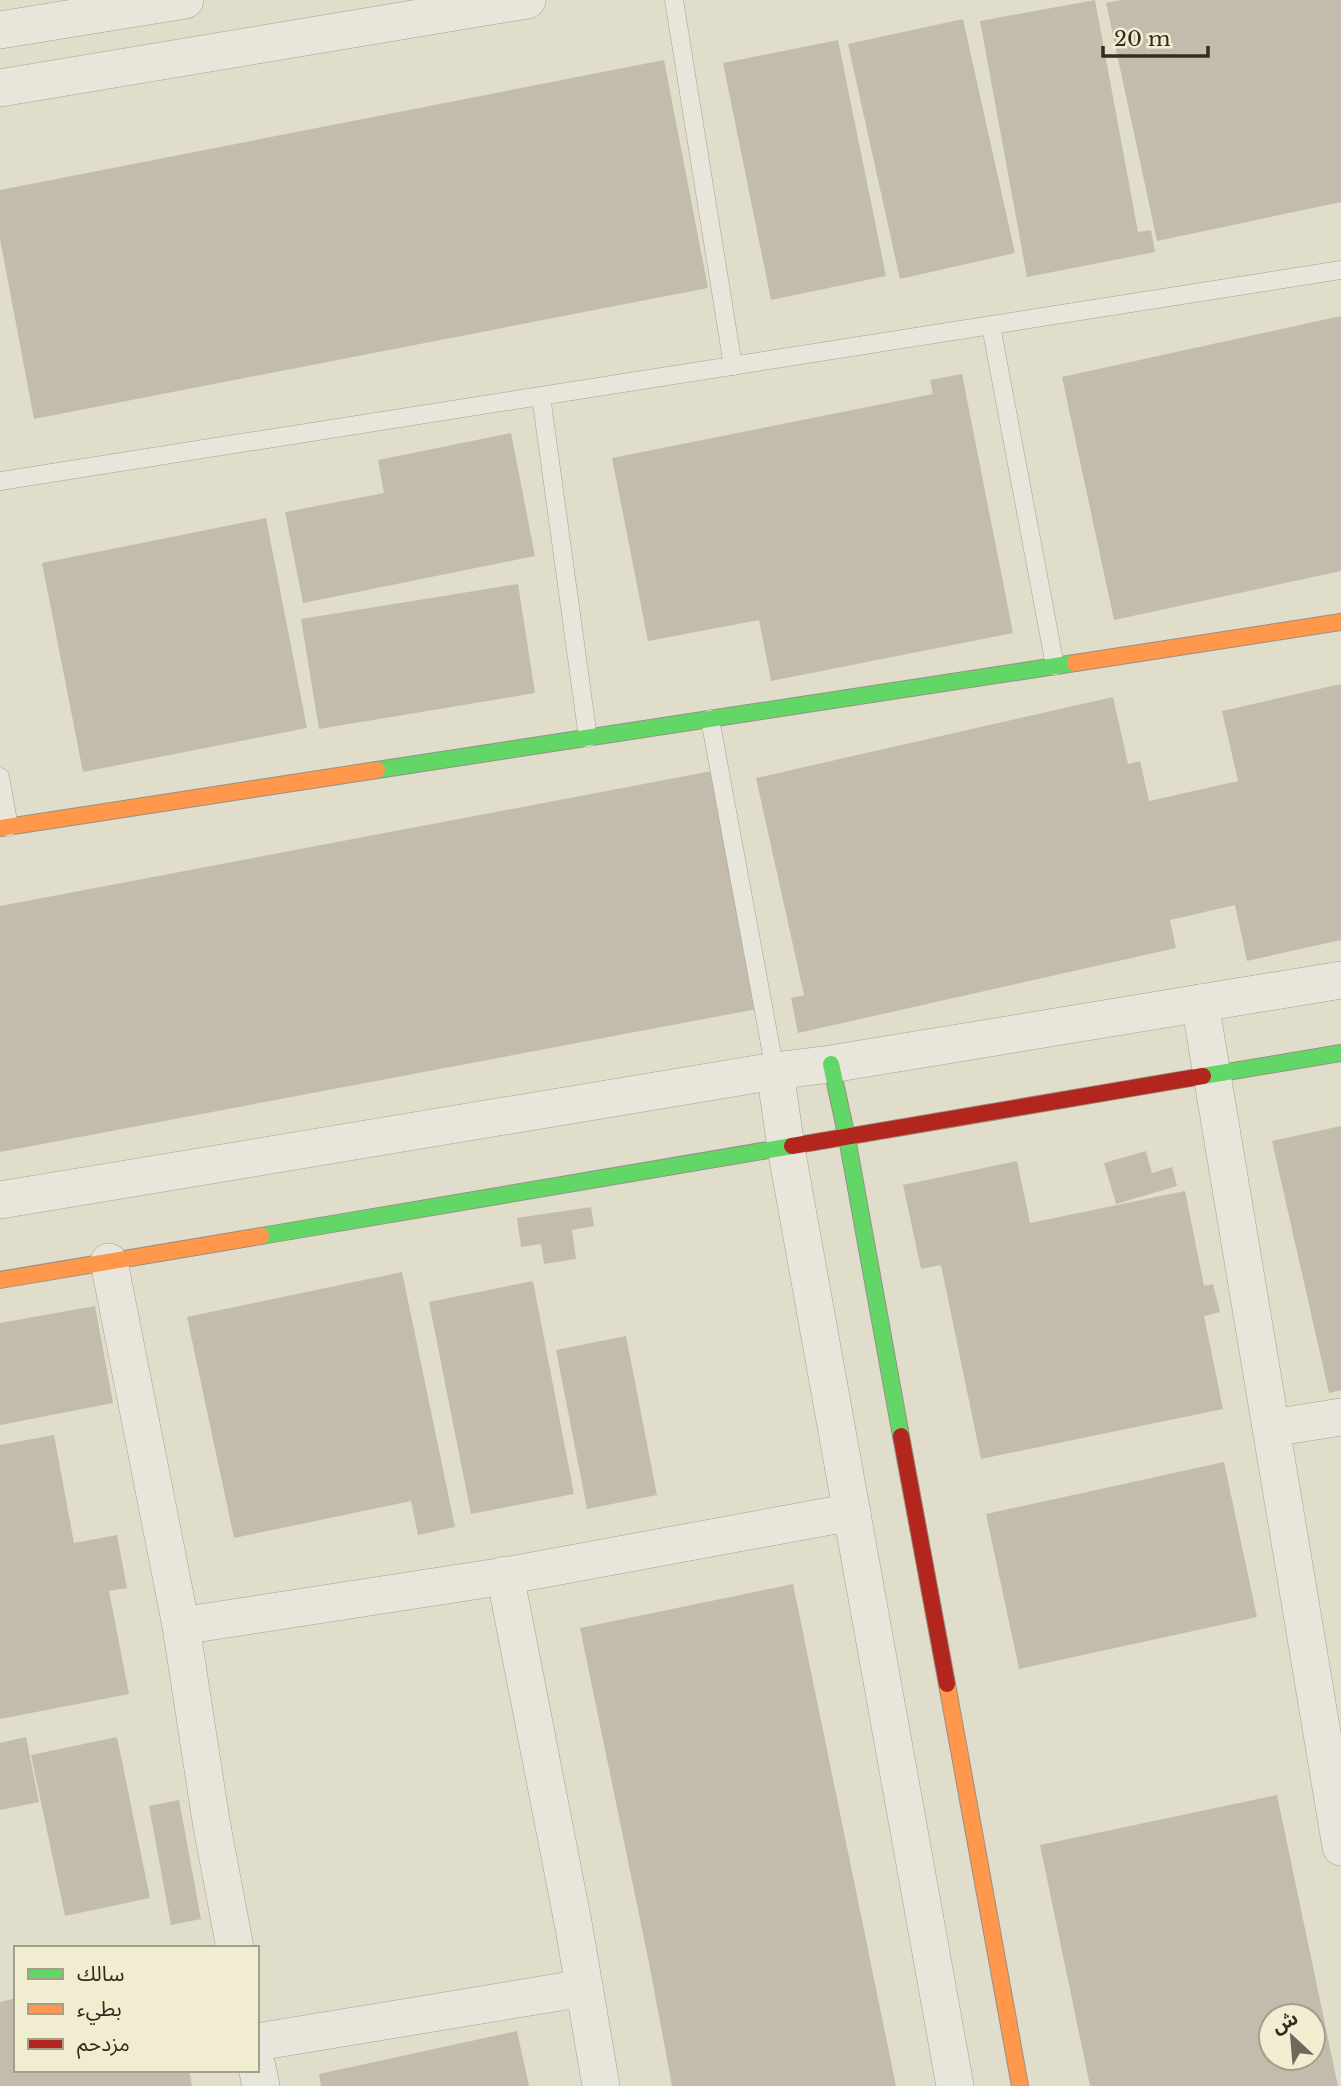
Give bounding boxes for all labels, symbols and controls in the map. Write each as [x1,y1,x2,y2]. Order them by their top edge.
scale bar [1103,14,1208,58]
text: 20 m [1114,26,1171,52]
legend [14,1946,259,2072]
text: سالك [77,1961,124,1987]
text: بطيء [77,1996,122,2025]
north arrow [1257,2002,1327,2072]
text: ش [1268,2006,1302,2038]
text: مزدحم [77,2031,130,2059]

